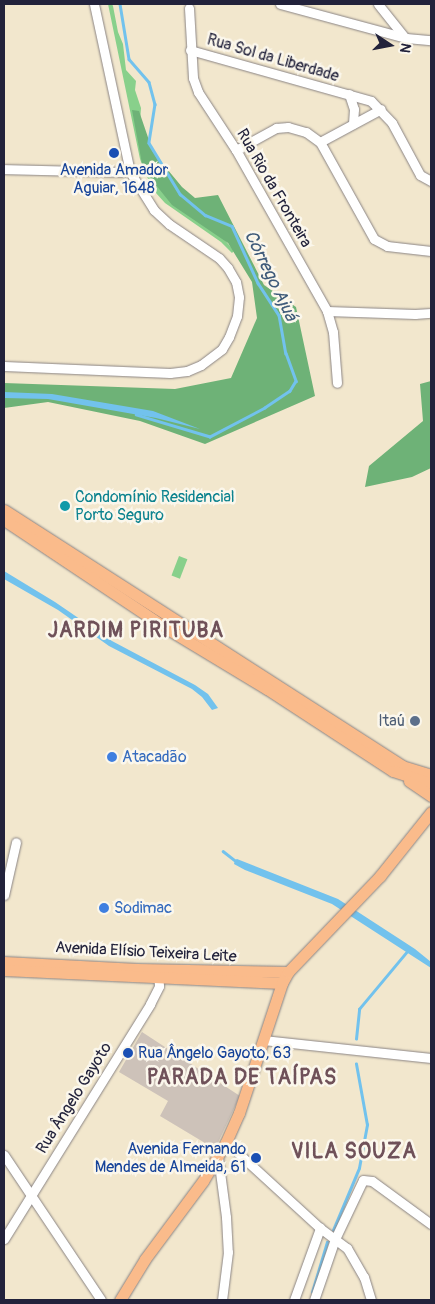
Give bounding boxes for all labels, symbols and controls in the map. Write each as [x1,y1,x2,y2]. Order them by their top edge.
north arrow [365,20,415,70]
street label: Rua Sol da Liberdade [205,30,341,86]
text: N [396,42,414,54]
street label: Rua Rio da Fronteira [232,125,316,251]
marker: Avenida Amador Aguiar, 1648 [108,147,120,159]
place label: Avenida Amador Aguiar, 1648 [60,160,168,198]
water label: Córrego Ajuá [239,227,301,325]
place label: Condomínio Residencial Porto Seguro [75,487,235,525]
marker: Condomínio Residencial Porto Seguro [59,500,71,512]
district label: JARDIM PIRITUBA [46,618,226,644]
place label: Itaú [378,711,405,731]
marker: Itaú [409,715,421,727]
place label: Atacadão [122,747,187,767]
marker: Atacadão [106,751,118,763]
place label: Sodimac [114,898,172,918]
marker: Sodimac [98,902,110,914]
street label: Avenida Elísio Teixeira Leite [55,938,237,966]
street label: Rua Ângelo Gayoto [32,1039,116,1157]
place label: Rua Ângelo Gayoto, 63 [138,1043,291,1063]
marker: Rua Ângelo Gayoto, 63 [122,1047,134,1059]
district label: PARADA DE TAÍPAS [145,1065,339,1091]
place label: Avenida Fernando Mendes de Almeida, 61 [95,1139,246,1177]
district label: VILA SOUZA [290,1139,418,1165]
marker: Avenida Fernando Mendes de Almeida, 61 [250,1152,262,1164]

